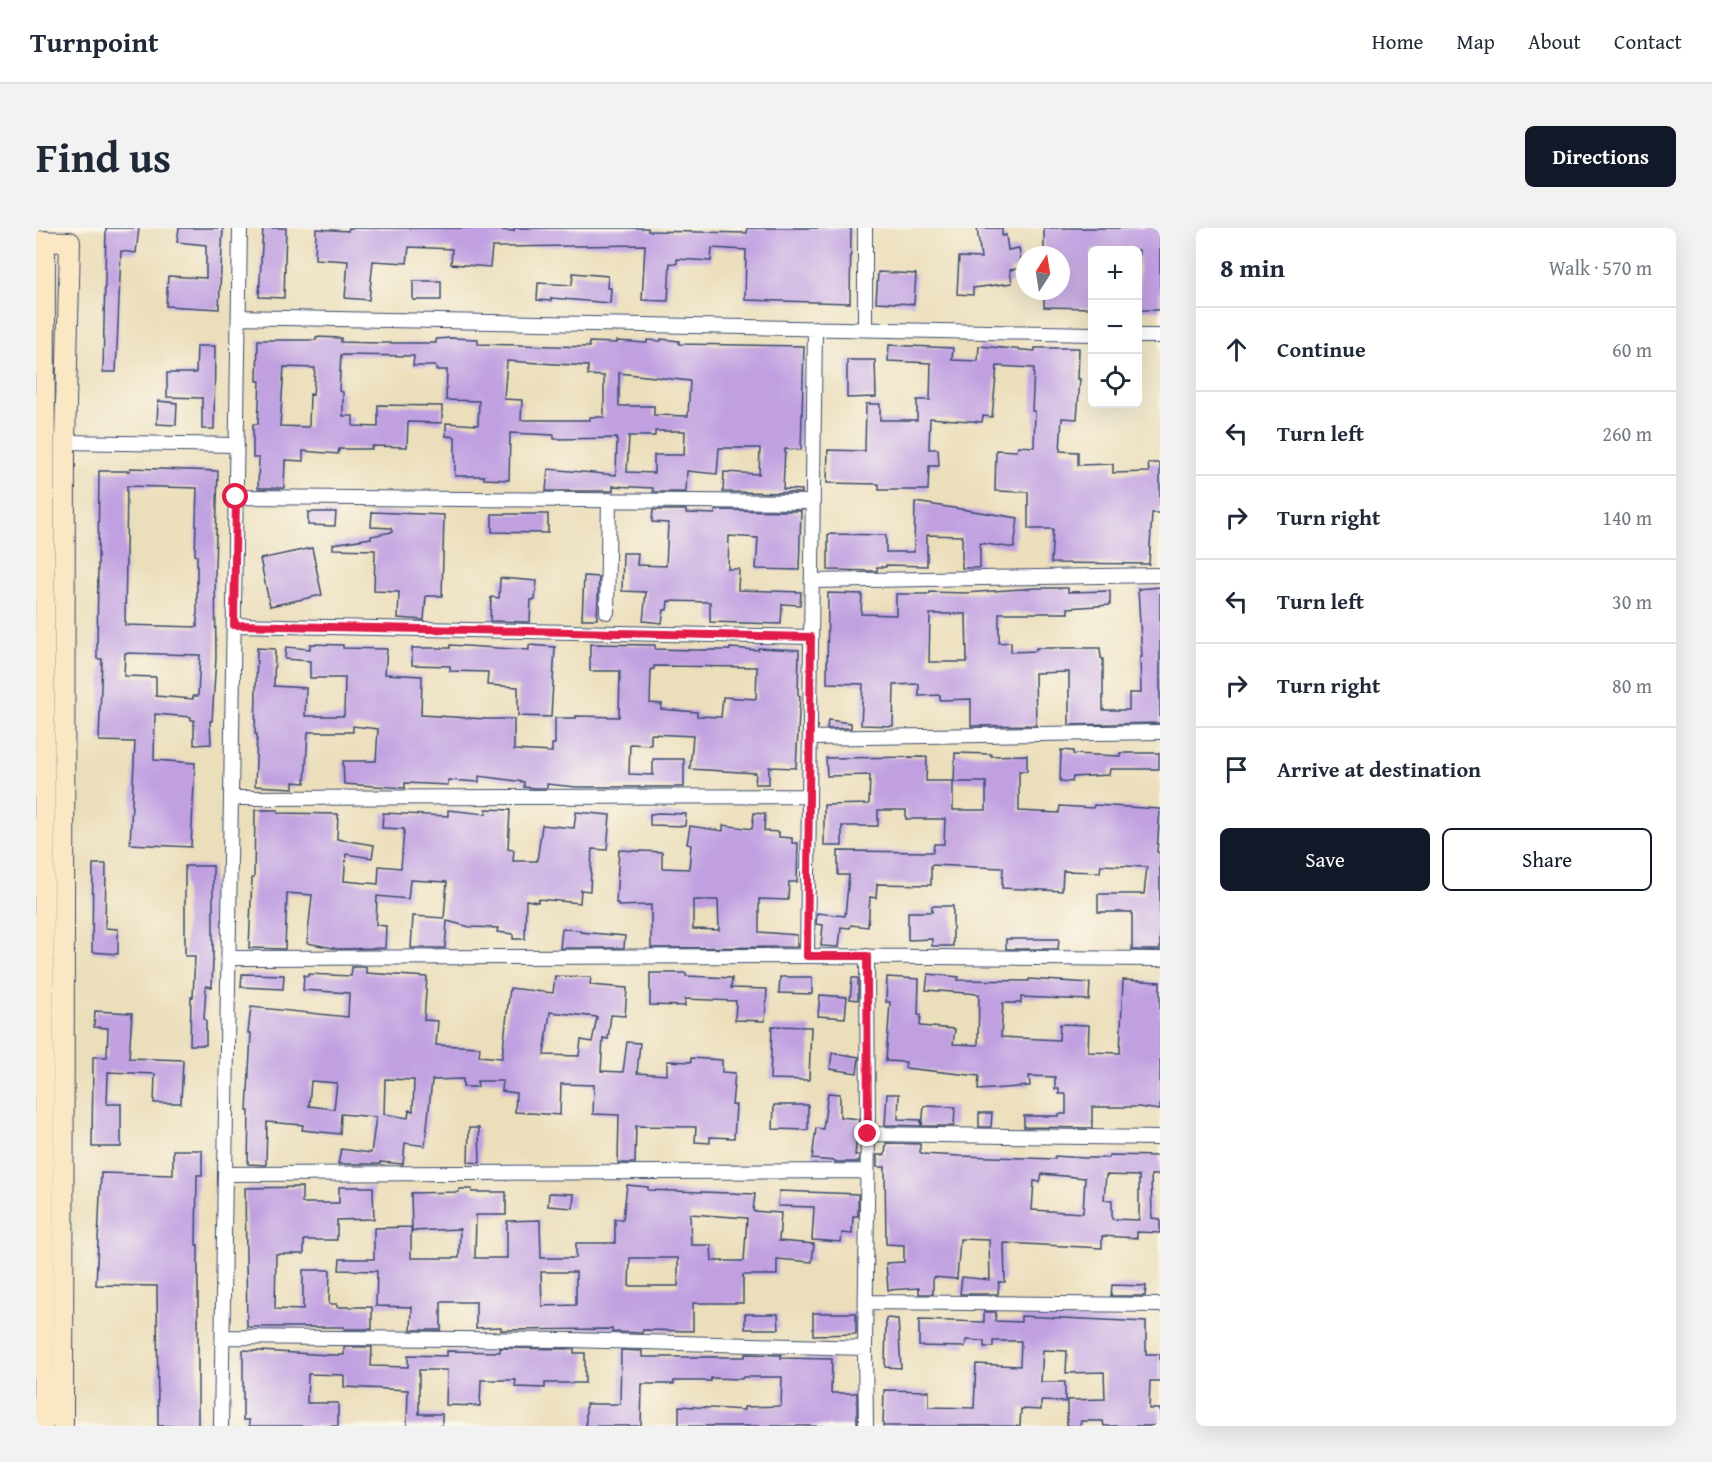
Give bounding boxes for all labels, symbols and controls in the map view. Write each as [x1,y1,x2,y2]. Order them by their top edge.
text: Turnpoint [30,21,159,62]
text: Home [1372,26,1423,57]
text: Map [1456,26,1495,57]
text: About [1528,26,1581,57]
text: Contact [1614,26,1682,57]
text: Find us [36,126,171,187]
button: Directions [1525,126,1676,187]
north arrow [1016,246,1070,300]
map controls [1088,246,1142,408]
button: + [1088,246,1142,300]
text: 8 min [1220,248,1285,287]
text: Walk · 570 m [1549,253,1652,282]
button: − [1088,300,1142,354]
icon: ahead [1220,333,1253,366]
text: Continue [1277,333,1366,365]
text: 60 m [1612,335,1652,364]
button: locate [1088,354,1142,408]
icon: left [1220,417,1253,450]
text: Turn left [1277,417,1364,449]
text: 260 m [1602,419,1652,448]
route start [222,483,248,509]
icon: right [1220,501,1253,534]
text: Turn right [1277,501,1380,533]
text: 140 m [1602,503,1652,532]
icon: left [1220,585,1253,618]
text: Turn left [1277,585,1364,617]
text: 30 m [1612,587,1652,616]
icon: right [1220,669,1253,702]
text: Turn right [1277,669,1380,701]
text: 80 m [1612,671,1652,700]
icon: arrive [1220,753,1253,786]
text: Arrive at destination [1277,753,1481,785]
button: Save [1220,828,1430,891]
button: Share [1442,828,1652,891]
route end [854,1120,880,1146]

